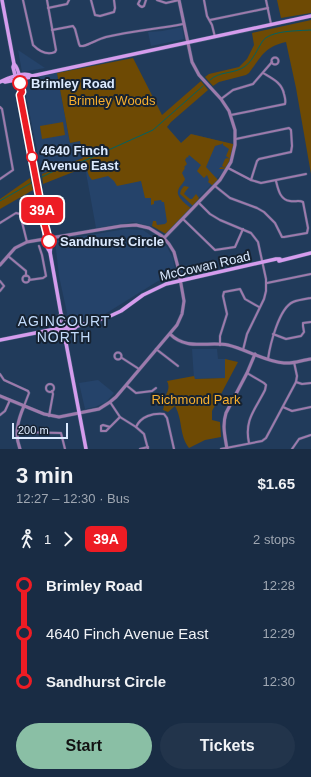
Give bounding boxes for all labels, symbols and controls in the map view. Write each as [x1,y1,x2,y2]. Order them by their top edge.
marker: Brimley Road [12,75,28,91]
place label: Brimley Road [31,76,115,91]
park label: Brimley Woods [68,93,156,108]
place label: 4640 Finch Avenue East [41,143,119,173]
marker: 4640 Finch Avenue East [26,151,38,163]
line badge: 39A [19,197,65,223]
text: 39A [29,202,55,218]
marker: Sandhurst Circle [41,233,57,249]
place label: Sandhurst Circle [60,234,164,249]
street label: McCowan Road [158,248,252,284]
district label: AGINCOURT NORTH [18,313,110,345]
park label: Richmond Park [152,392,241,407]
scale bar [12,421,68,440]
text: 200 m [18,424,49,436]
text: 3 min [16,463,73,488]
text: $1.65 [257,475,295,492]
text: 12:27 – 12:30 · Bus [16,491,129,506]
icon: walk [16,528,38,550]
icon: forward [57,528,79,550]
text: 39A [93,531,119,547]
text: 1 [44,532,51,547]
text: 2 stops [253,532,295,547]
text: Brimley Road [46,577,143,594]
text: 12:28 [262,578,295,593]
text: 4640 Finch Avenue East [46,625,208,642]
text: 12:29 [262,626,295,641]
text: Sandhurst Circle [46,673,166,690]
text: 12:30 [262,674,295,689]
button: Start [16,723,152,769]
button: Tickets [160,723,295,769]

